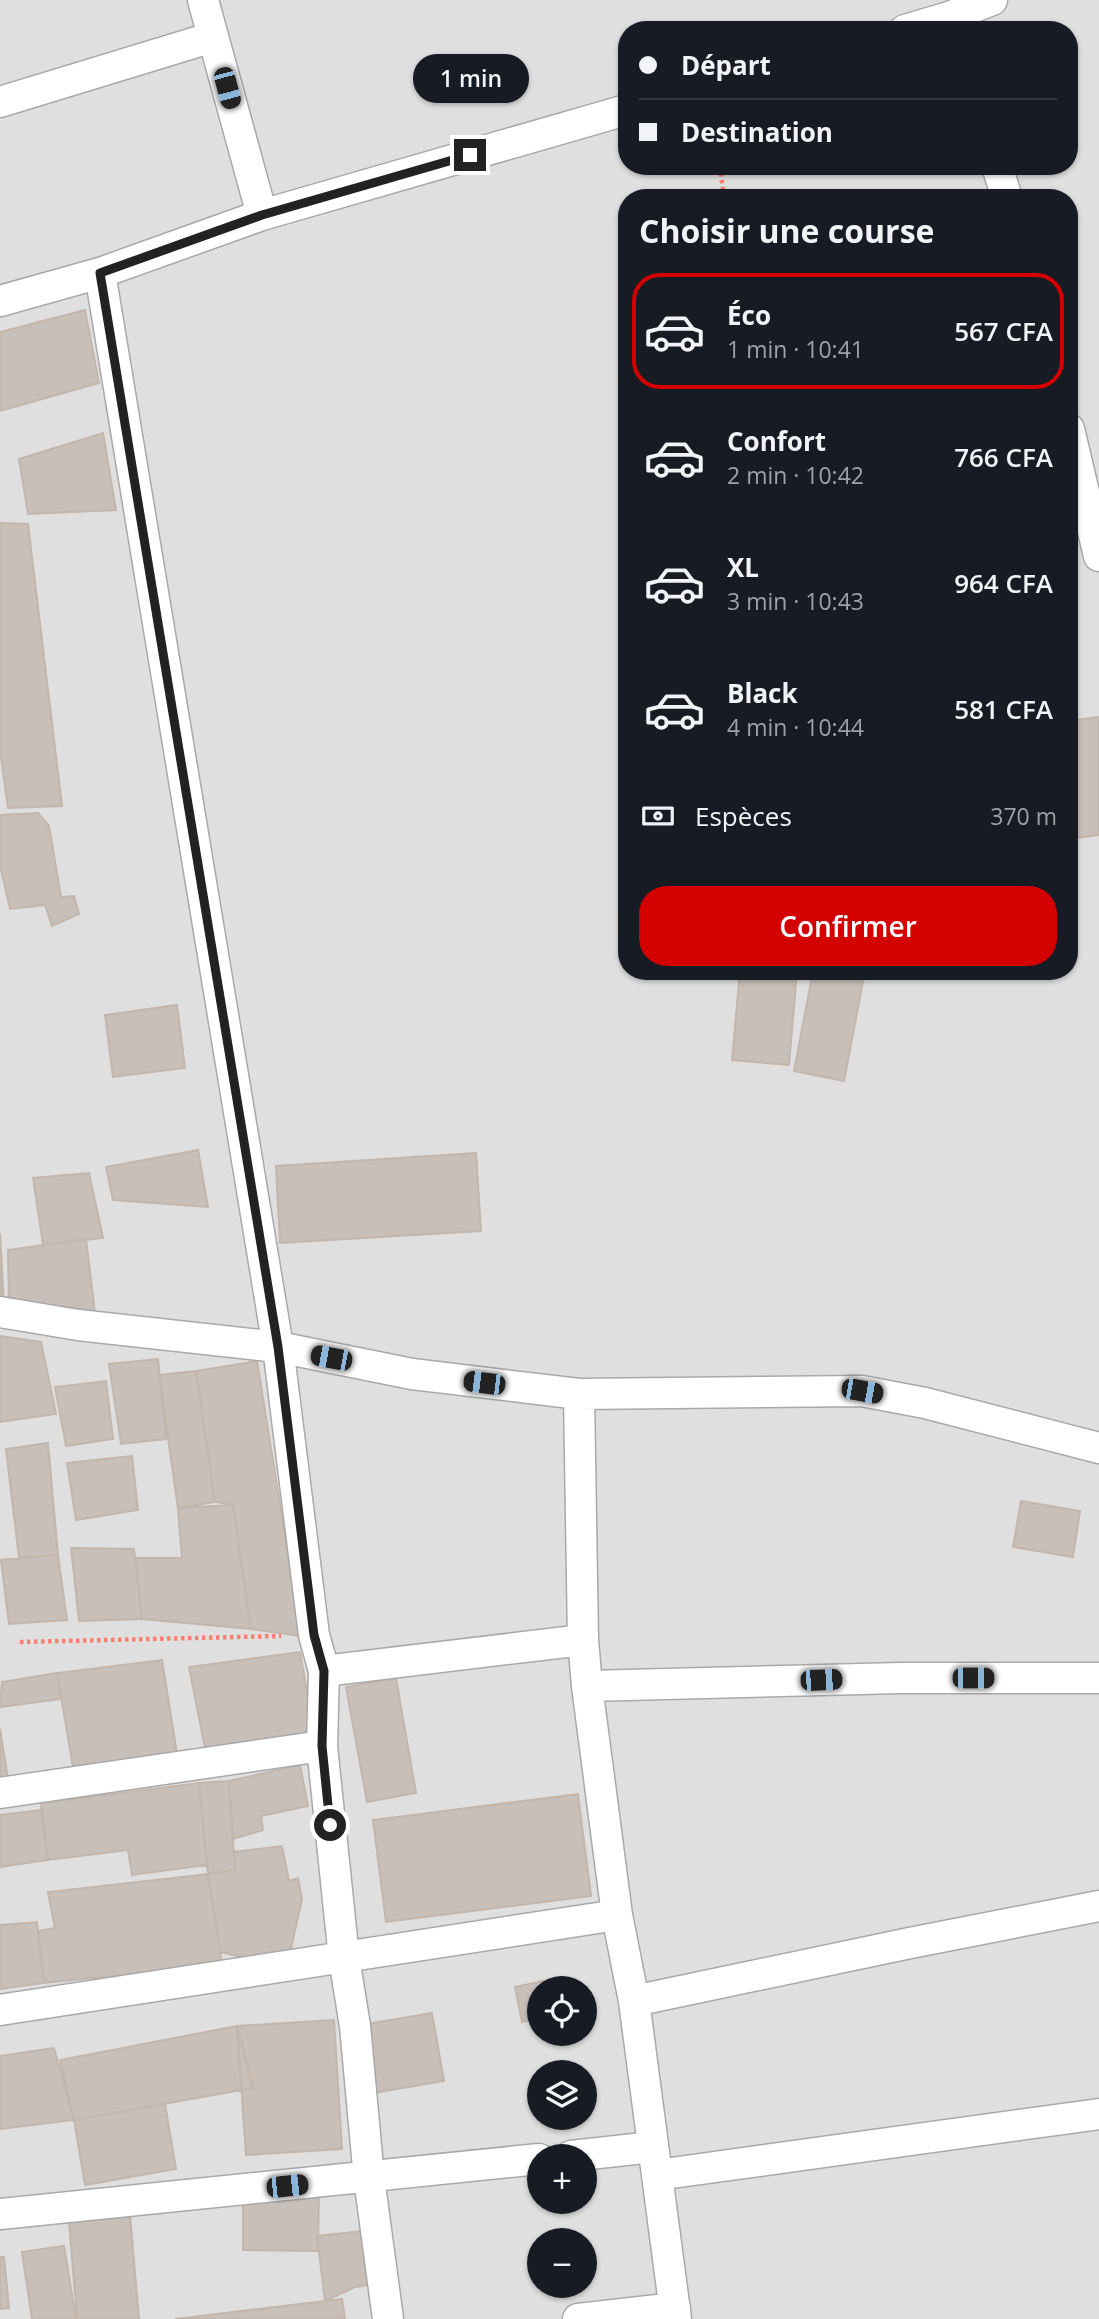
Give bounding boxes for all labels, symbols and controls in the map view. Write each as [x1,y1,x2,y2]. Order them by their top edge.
text: Départ [681,47,771,83]
callout: 1 min [412,54,528,102]
text: 1 min [440,62,502,94]
car [212,65,243,111]
text: Destination [681,114,833,150]
route end [454,139,486,171]
text: Choisir une course [639,209,934,252]
text: Éco [727,297,771,333]
icon: car [643,300,706,363]
text: 567 CFA [954,313,1053,349]
text: 1 min · 10:41 [727,333,864,365]
text: Confort [727,423,826,459]
icon: car [643,426,706,489]
text: 766 CFA [954,439,1053,475]
text: 2 min · 10:42 [727,459,864,491]
text: XL [727,549,759,585]
icon: car [643,552,706,615]
text: 964 CFA [954,565,1053,601]
text: 3 min · 10:43 [727,585,864,617]
text: Black [727,675,798,711]
icon: car [643,678,706,741]
text: 581 CFA [954,691,1053,727]
text: 4 min · 10:44 [727,711,864,743]
icon: cash [639,797,677,835]
text: Espèces [695,798,792,834]
text: 370 m [990,800,1057,832]
button: Confirmer [639,886,1057,966]
car [309,1344,354,1372]
car [462,1370,507,1396]
car [840,1377,885,1405]
car [953,1668,995,1689]
car [800,1669,843,1691]
route start [314,1809,346,1841]
map controls [527,1976,597,2298]
button: locate [527,1976,597,2046]
button: layers [527,2060,597,2130]
button: + [527,2144,597,2214]
car [266,2173,309,2199]
button: − [527,2228,597,2298]

